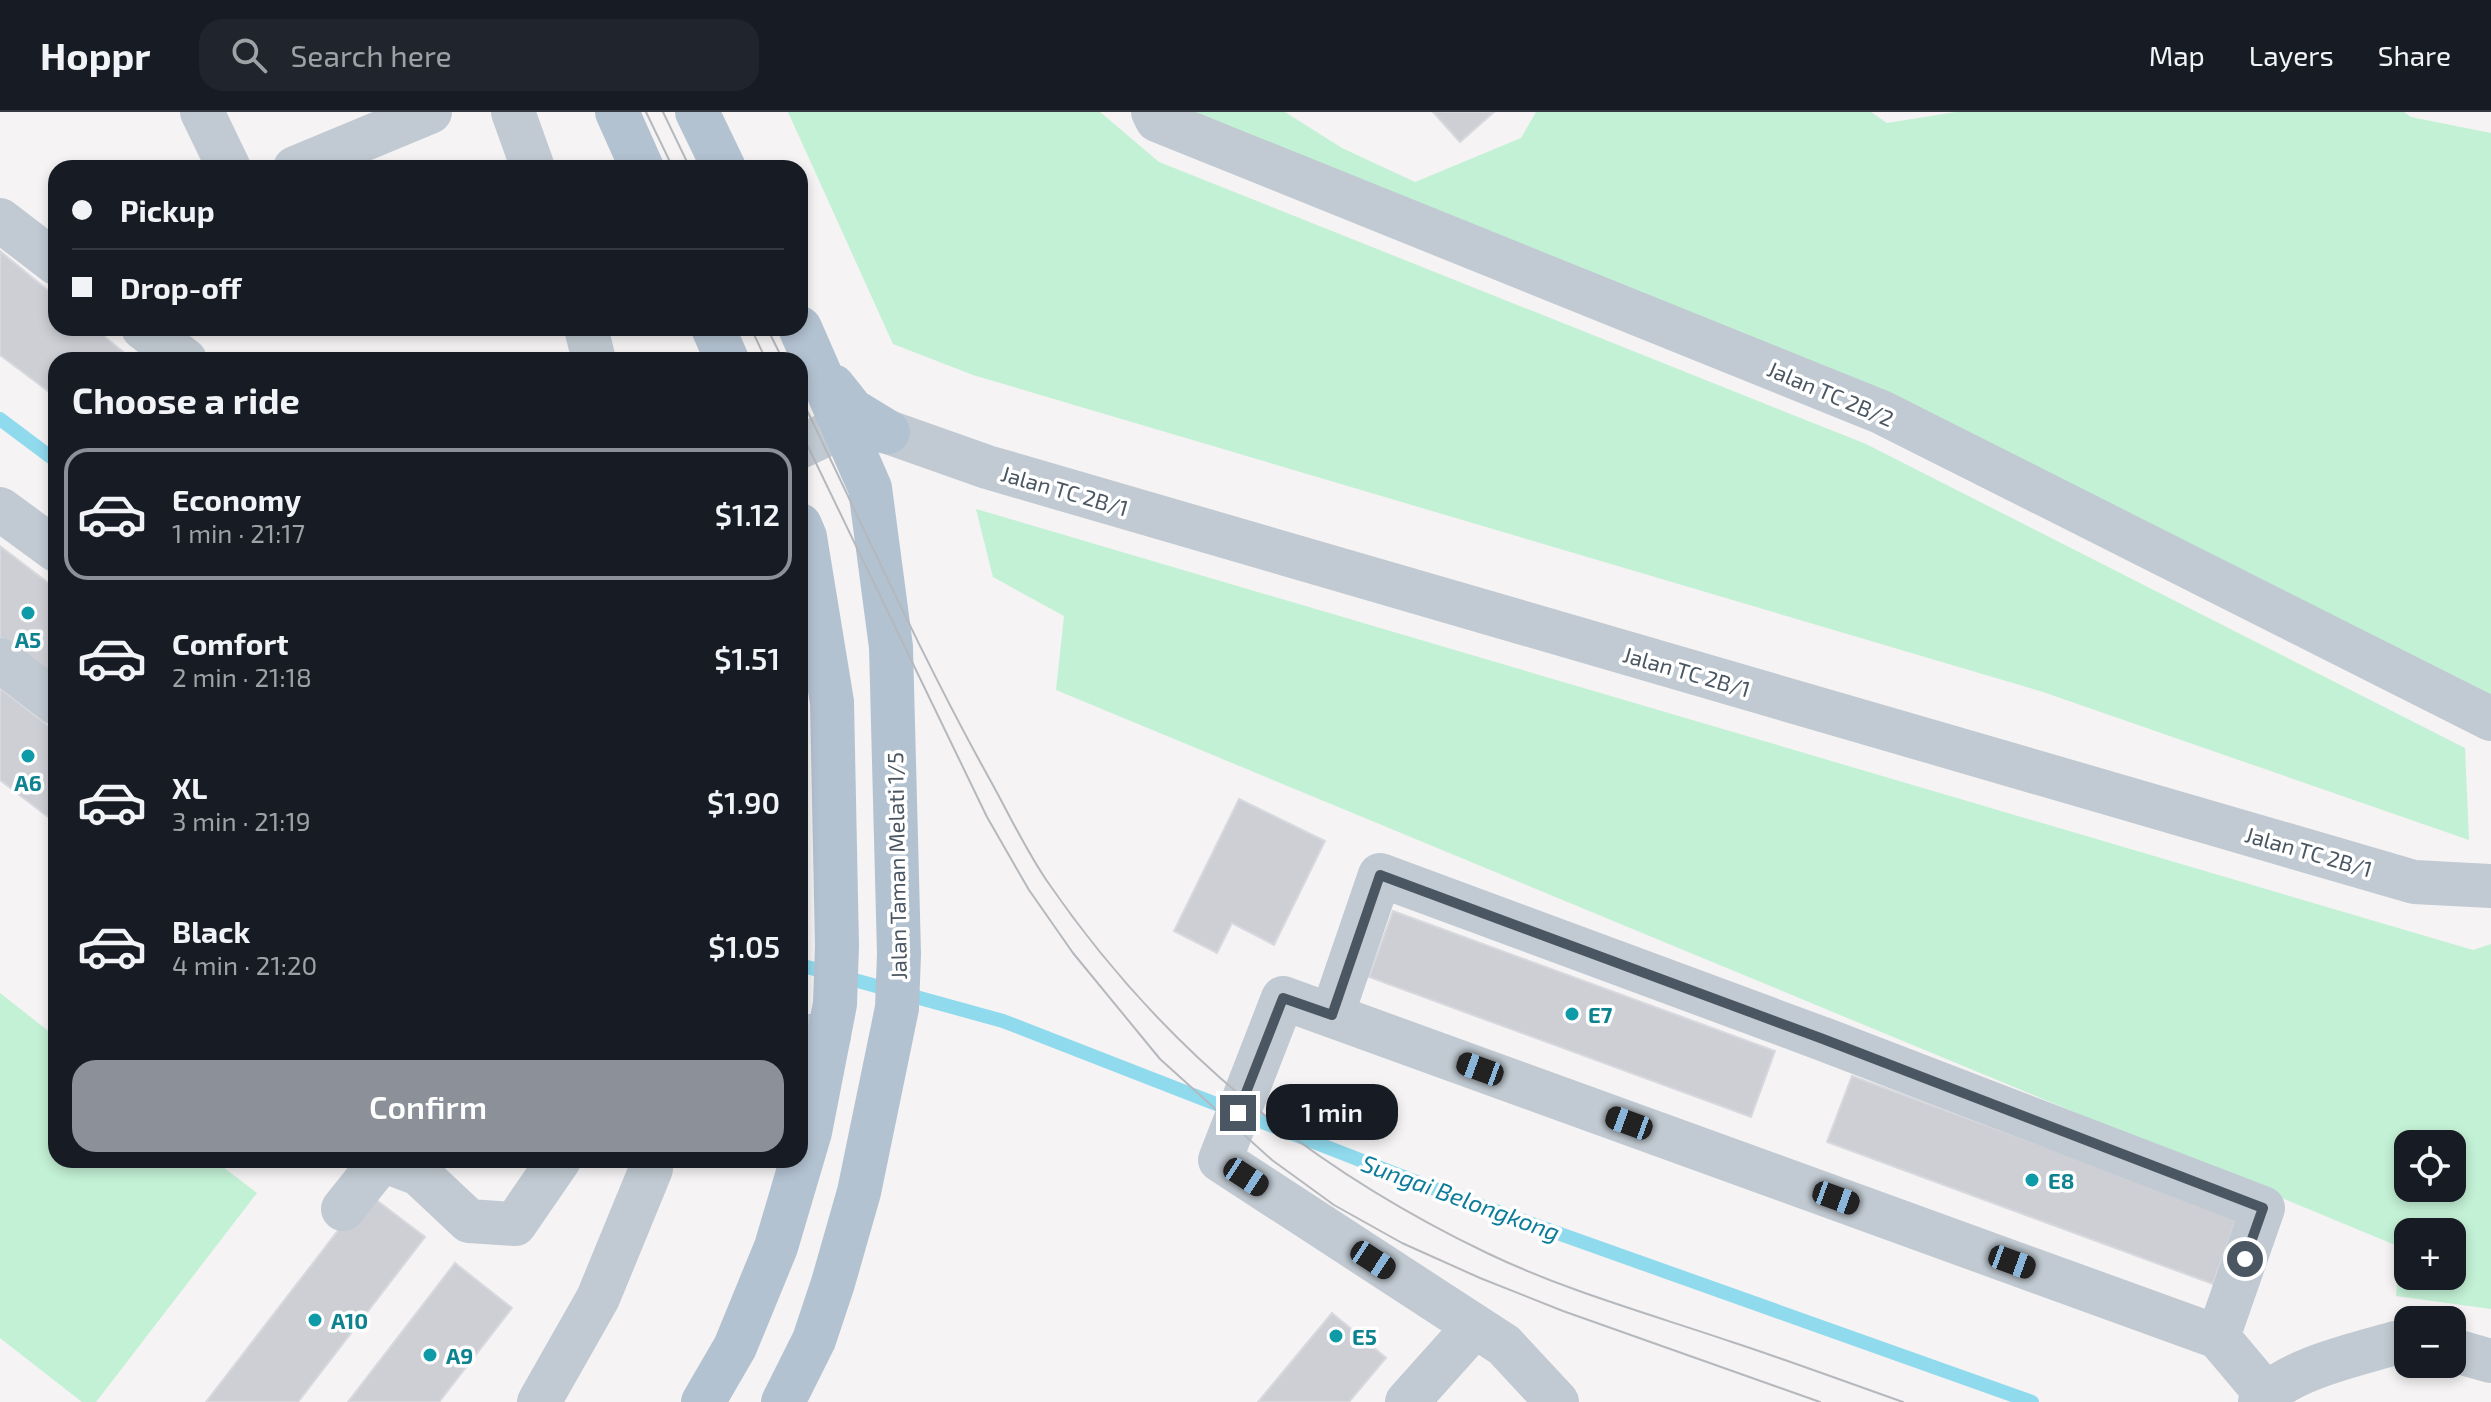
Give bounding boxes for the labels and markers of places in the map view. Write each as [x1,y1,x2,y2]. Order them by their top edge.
marker: A5 [19,604,37,622]
place label: A5 [15,626,41,652]
marker: A6 [19,747,37,765]
place label: A6 [14,769,42,795]
place label: E7 [1588,1001,1613,1027]
marker: E7 [1563,1005,1581,1023]
place label: E8 [2048,1167,2074,1193]
marker: E8 [2023,1171,2041,1189]
place label: A10 [331,1307,368,1333]
marker: A10 [306,1311,324,1329]
place label: E5 [1352,1323,1377,1349]
marker: E5 [1327,1327,1345,1345]
place label: A9 [446,1342,473,1368]
marker: A9 [421,1346,439,1364]

